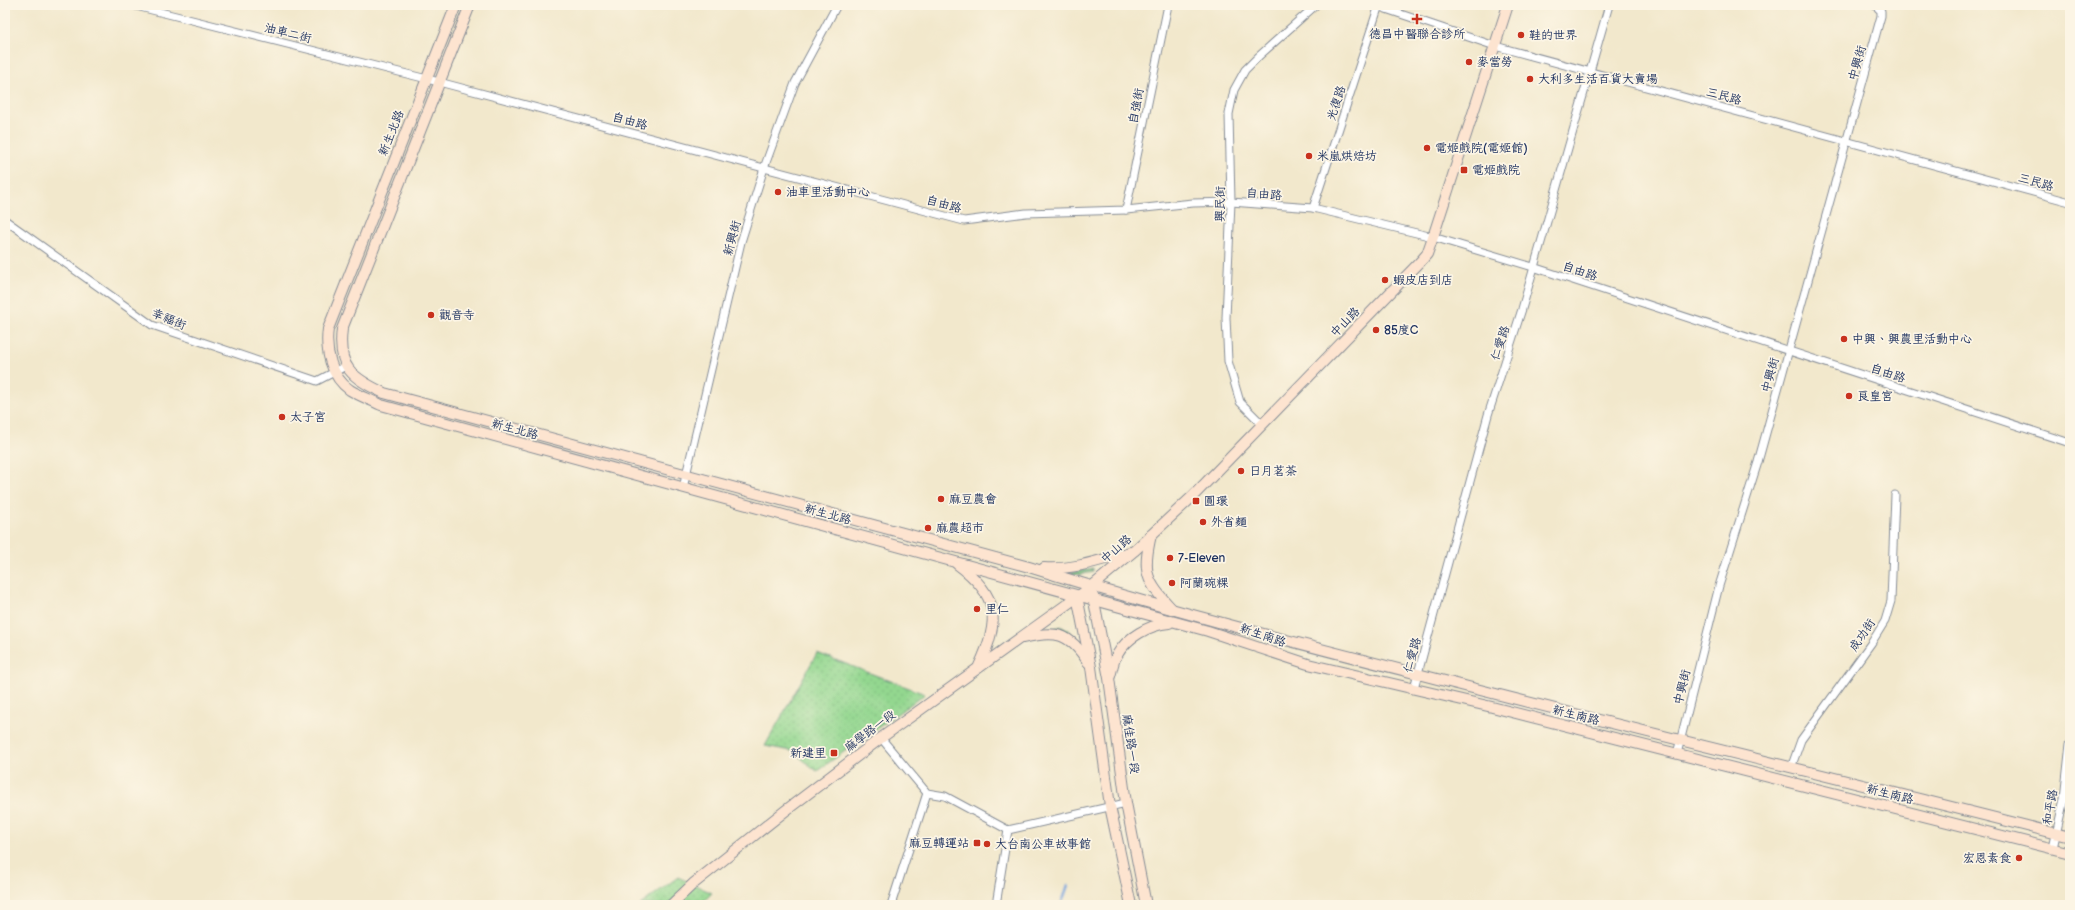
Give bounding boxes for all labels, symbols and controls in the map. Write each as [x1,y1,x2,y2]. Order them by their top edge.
marker: 德昌中醫聯合診所 [1411,13,1423,25]
street label: 油車二街 [263,20,313,47]
place label: 德昌中醫聯合診所 [1369,27,1466,42]
place label: 鞋的世界 [1529,28,1577,43]
marker: 鞋的世界 [1516,30,1526,40]
street label: 中興街 [1845,44,1870,83]
place label: 麥當勞 [1477,55,1513,70]
marker: 麥當勞 [1464,57,1474,67]
place label: 大利多生活百貨大賣場 [1538,72,1658,87]
marker: 大利多生活百貨大賣場 [1525,74,1535,84]
street label: 光復路 [1324,84,1349,123]
street label: 三民路 [1705,85,1743,108]
street label: 自強街 [1126,87,1147,125]
street label: 新生北路 [376,108,407,158]
street label: 自由路 [611,110,649,133]
place label: 電姬戲院(電姬館) [1435,141,1528,156]
marker: 電姬戲院(電姬館) [1422,143,1432,153]
place label: 米嵐烘焙坊 [1317,149,1377,164]
marker: 米嵐烘焙坊 [1304,151,1314,161]
place label: 電姬戲院 [1472,163,1520,178]
marker: 電姬戲院 [1459,165,1469,175]
street label: 三民路 [2016,170,2055,195]
place label: 油車里活動中心 [786,185,870,200]
street label: 興民街 [1213,186,1228,222]
street label: 自由路 [1245,186,1282,203]
marker: 油車里活動中心 [773,187,783,197]
street label: 自由路 [925,193,963,216]
street label: 新興街 [721,219,744,257]
street label: 自由路 [1560,259,1599,284]
place label: 蝦皮店到店 [1393,273,1453,288]
marker: 蝦皮店到店 [1380,275,1390,285]
street label: 中山路 [1327,304,1363,341]
street label: 幸福街 [149,306,188,333]
place label: 觀音寺 [439,308,475,323]
marker: 觀音寺 [426,310,436,320]
place label: 85度C [1384,323,1419,338]
street label: 仁愛路 [1488,324,1513,363]
marker: 85度C [1371,325,1381,335]
place label: 中興、興農里活動中心 [1852,332,1972,347]
marker: 中興、興農里活動中心 [1839,334,1849,344]
street label: 中興街 [1759,356,1782,394]
street label: 自由路 [1868,361,1907,386]
place label: 良皇宮 [1857,389,1893,404]
marker: 良皇宮 [1844,391,1854,401]
place label: 太子宮 [290,410,326,425]
marker: 太子宮 [277,412,287,422]
street label: 新生北路 [490,416,540,443]
place label: 日月茗茶 [1249,464,1297,479]
marker: 日月茗茶 [1236,466,1246,476]
place label: 麻豆農會 [949,492,997,507]
marker: 麻豆農會 [936,494,946,504]
place label: 圓環 [1204,494,1228,509]
marker: 圓環 [1191,496,1201,506]
street label: 新生北路 [803,501,853,528]
place label: 外省麵 [1211,515,1247,530]
marker: 外省麵 [1198,517,1208,527]
place label: 麻農超市 [936,521,984,536]
marker: 麻農超市 [923,523,933,533]
street label: 中山路 [1098,532,1135,567]
place label: 7-Eleven [1178,551,1226,566]
marker: 7-Eleven [1165,553,1175,563]
place label: 阿蘭碗粿 [1180,576,1229,591]
marker: 阿蘭碗粿 [1167,578,1177,588]
place label: 里仁 [985,602,1009,617]
marker: 里仁 [972,604,982,614]
street label: 成功街 [1846,616,1879,654]
street label: 新生南路 [1238,621,1288,650]
street label: 仁愛路 [1400,636,1425,675]
street label: 中興街 [1671,668,1694,706]
street label: 新生南路 [1551,702,1601,729]
street label: 麻學路一段 [842,707,899,755]
street label: 麻佳路一段 [1119,713,1142,775]
place label: 新建里 [790,746,826,761]
marker: 新建里 [829,748,839,758]
street label: 新生南路 [1865,781,1915,808]
street label: 和平路 [2040,788,2061,826]
place label: 麻豆轉運站 [909,836,969,851]
place label: 大台南公車故事館 [995,837,1091,852]
marker: 麻豆轉運站 [972,838,982,848]
marker: 大台南公車故事館 [982,839,992,849]
place label: 宏恩素食 [1963,851,2011,866]
marker: 宏恩素食 [2014,853,2024,863]

